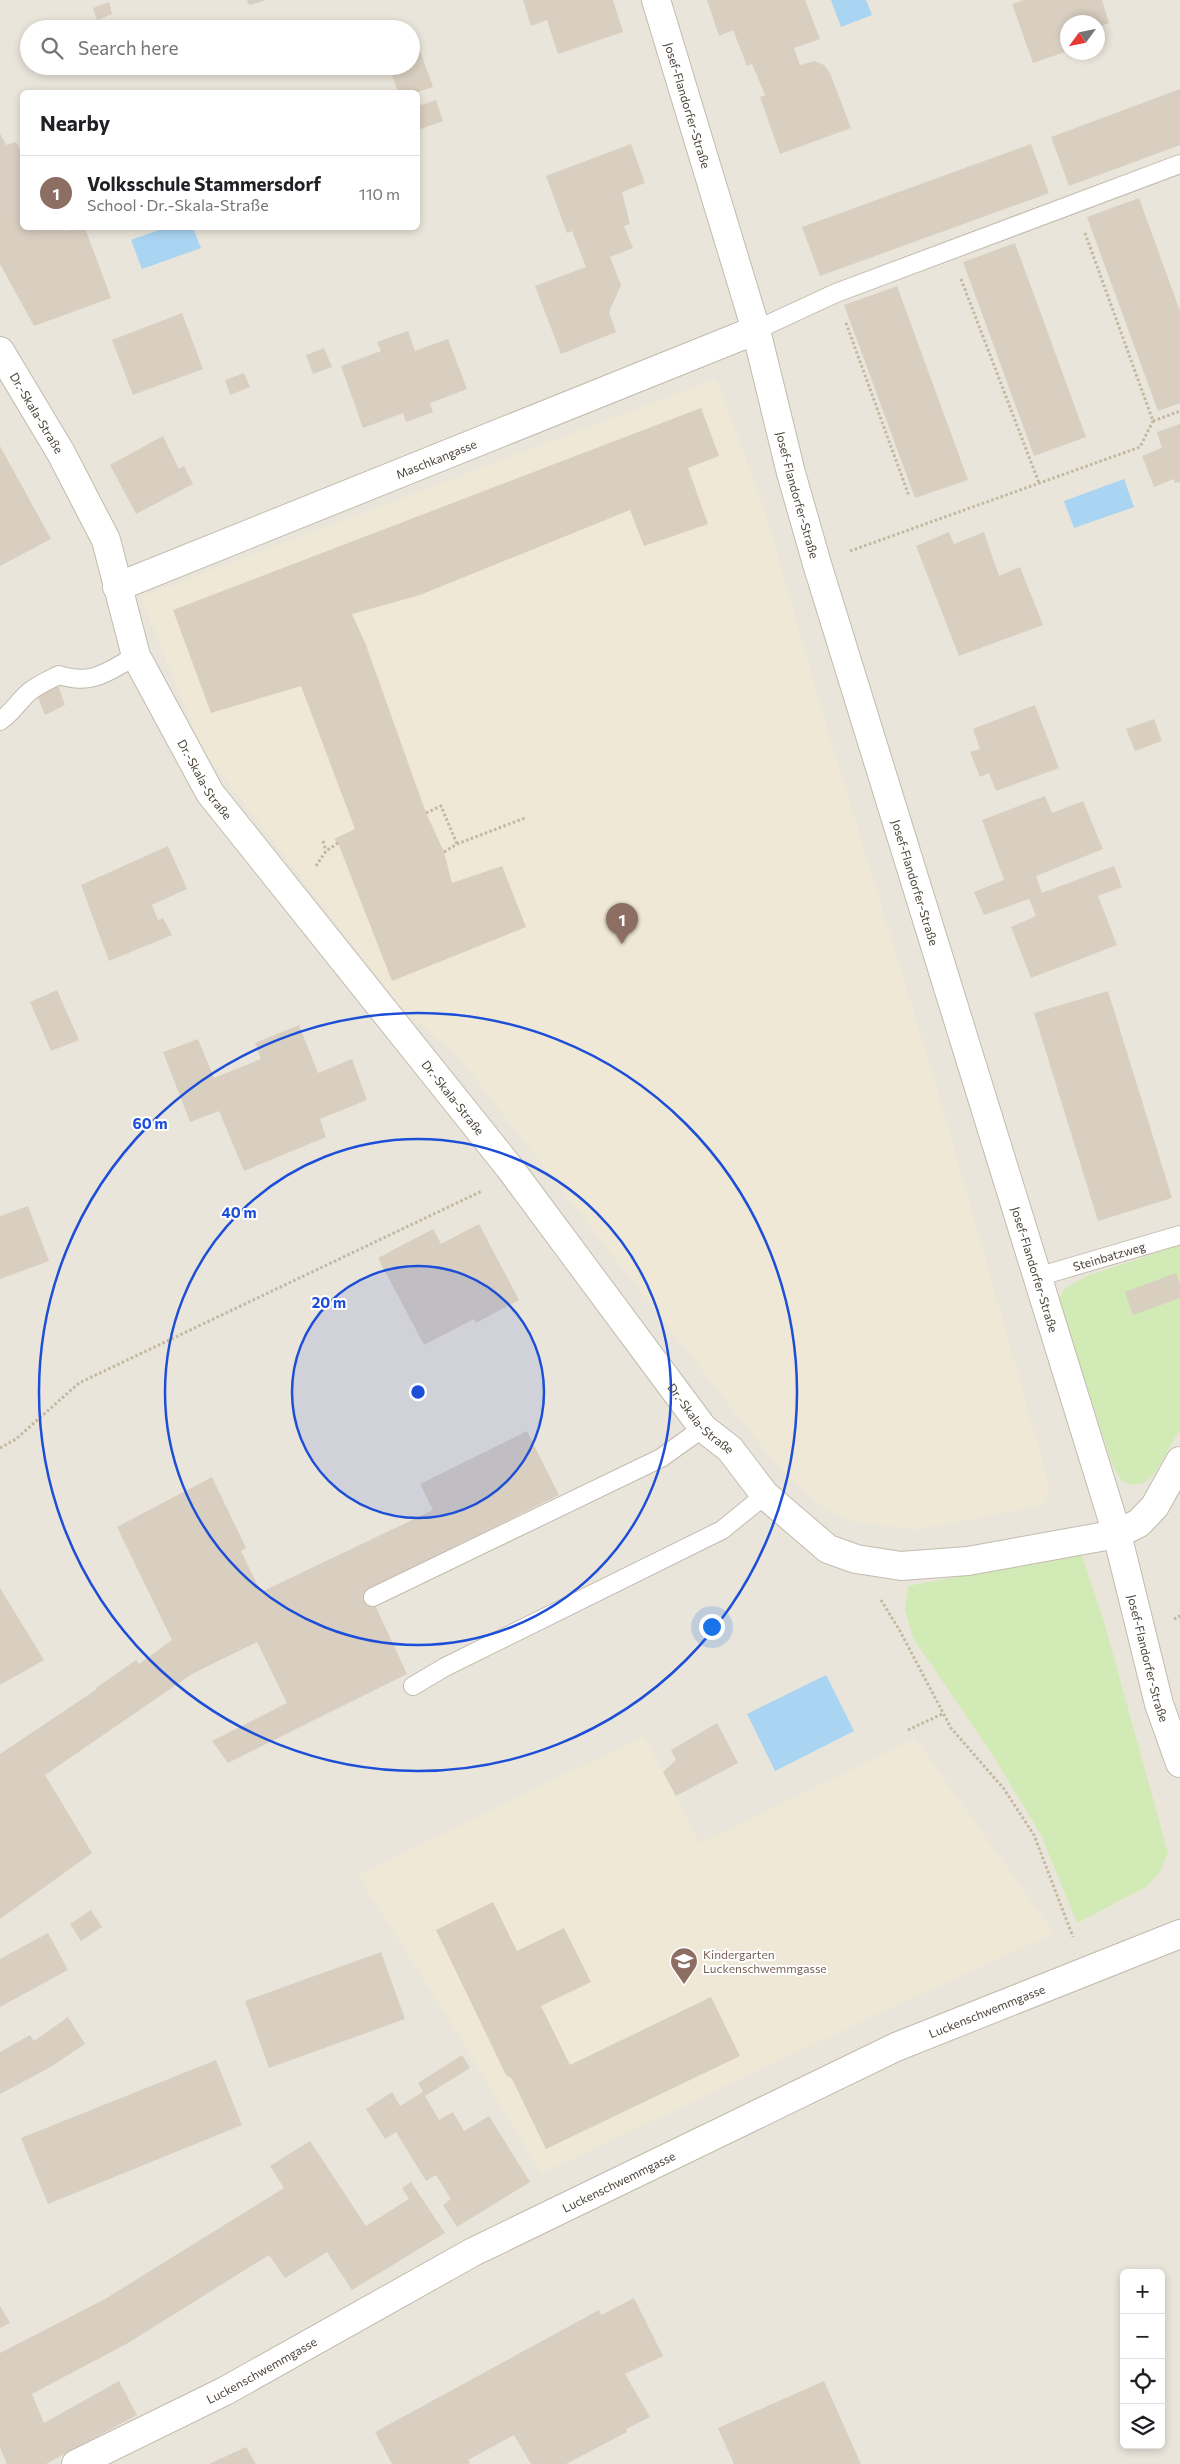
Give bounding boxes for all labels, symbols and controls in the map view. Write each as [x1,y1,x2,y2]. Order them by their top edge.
north arrow [1060,15,1105,60]
search box [20,20,420,75]
icon: search [38,34,66,62]
text: Search here [78,36,178,59]
street label: Josef-Flandorfer-Straße [661,41,714,170]
text: Nearby [40,110,110,135]
text: Volksschule Stammersdorf [87,172,321,195]
text: 1 [52,184,60,203]
text: 110 m [359,184,400,203]
text: School · Dr.-Skala-Straße [87,195,269,214]
street label: Dr.-Skala-Straße [7,370,66,456]
street label: Josef-Flandorfer-Straße [773,430,822,560]
street label: Maschkangasse [394,436,478,481]
street label: Dr.-Skala-Straße [175,737,235,822]
street label: Josef-Flandorfer-Straße [888,818,942,947]
pin: 1 [606,903,638,944]
street label: Dr.-Skala-Straße [419,1057,487,1138]
text: 60 m [132,1114,168,1132]
text: 40 m [221,1203,257,1221]
street label: Josef-Flandorfer-Straße [1008,1205,1061,1334]
street label: Steinbatzweg [1071,1238,1147,1273]
text: 20 m [312,1293,346,1311]
street label: Dr.-Skala-Straße [665,1380,738,1456]
centre of rings [409,1383,427,1401]
street label: Josef-Flandorfer-Straße [1124,1593,1172,1724]
your location [699,1614,725,1640]
school or university icon: Kindergarten Luckenschwemmgasse [669,1946,699,1985]
place label: Kindergarten Luckenschwemmgasse [703,1947,827,1975]
street label: Luckenschwemmgasse [927,1981,1047,2040]
street label: Luckenschwemmgasse [560,2148,677,2215]
map controls [1120,2269,1165,2449]
button: + [1120,2269,1165,2314]
button: − [1120,2314,1165,2359]
street label: Luckenschwemmgasse [204,2334,319,2406]
button: locate [1120,2359,1165,2404]
button: layers [1120,2404,1165,2449]

